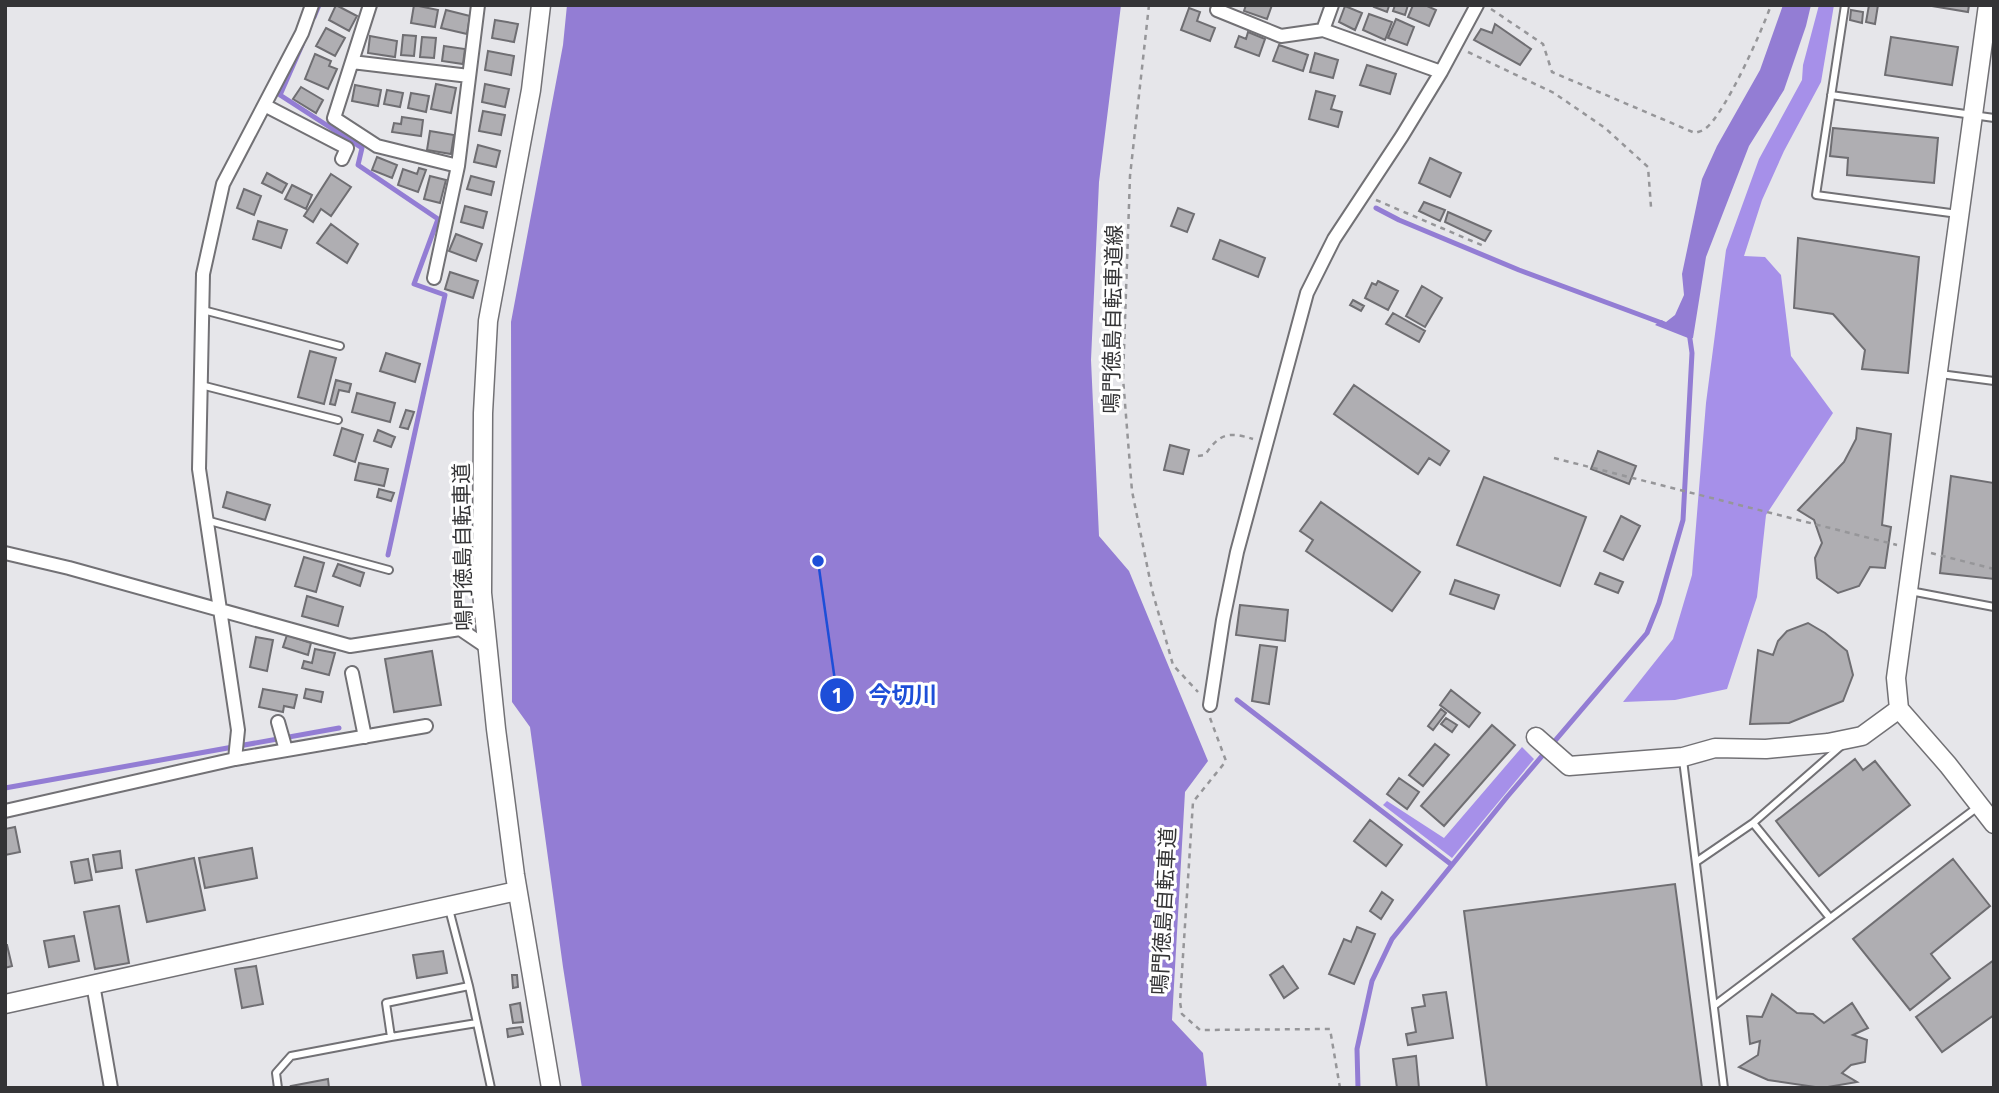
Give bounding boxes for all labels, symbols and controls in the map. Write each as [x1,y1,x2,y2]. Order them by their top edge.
street label: 鳴門徳島自転車道線 [1094,224,1130,414]
street label: 鳴門徳島自転車道 [445,463,479,631]
callout: 今切川 [819,673,951,717]
text: 今切川 [869,677,938,712]
text: 1 [831,679,843,711]
street label: 鳴門徳島自転車道 [1143,826,1183,996]

